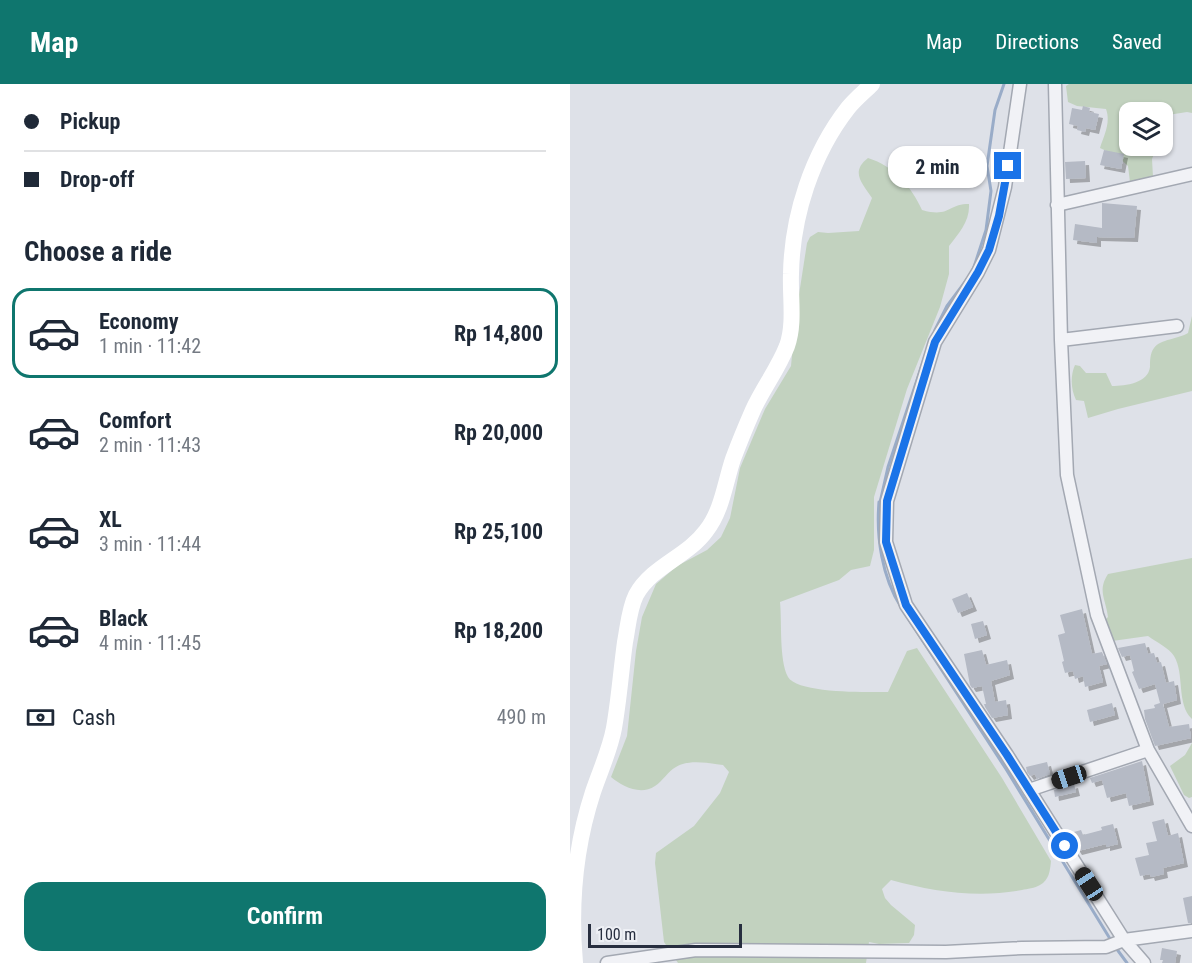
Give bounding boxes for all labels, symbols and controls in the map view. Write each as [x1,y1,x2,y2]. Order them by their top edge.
text: Map [30,26,78,59]
text: Map [926,30,962,54]
text: Directions [995,30,1079,54]
text: Saved [1112,30,1162,54]
map controls [1119,102,1173,156]
button: layers [1119,102,1173,156]
text: Pickup [60,109,120,134]
callout: 2 min [888,145,987,187]
route end [994,152,1021,179]
text: 2 min [915,155,960,179]
text: Drop-off [60,167,134,192]
text: Choose a ride [24,236,172,268]
icon: car [27,306,81,360]
text: Economy [99,309,179,334]
text: Rp 14,800 [454,321,543,346]
text: 1 min · 11:42 [99,334,201,358]
icon: car [27,405,81,459]
text: Comfort [99,408,172,433]
text: Rp 20,000 [454,420,543,445]
text: 2 min · 11:43 [99,433,201,457]
icon: car [27,504,81,558]
text: XL [99,507,122,532]
text: Rp 25,100 [454,519,543,544]
text: 3 min · 11:44 [99,532,201,556]
icon: car [27,603,81,657]
text: Black [99,606,148,631]
text: Rp 18,200 [454,618,543,643]
text: 4 min · 11:45 [99,631,201,655]
icon: cash [24,701,57,734]
text: Cash [72,705,116,730]
text: 490 m [497,705,546,729]
car [1049,763,1089,791]
route start [1051,832,1078,859]
car [1072,864,1106,904]
button: Confirm [24,882,546,951]
scale bar [588,921,742,948]
text: 100 m [597,925,636,944]

